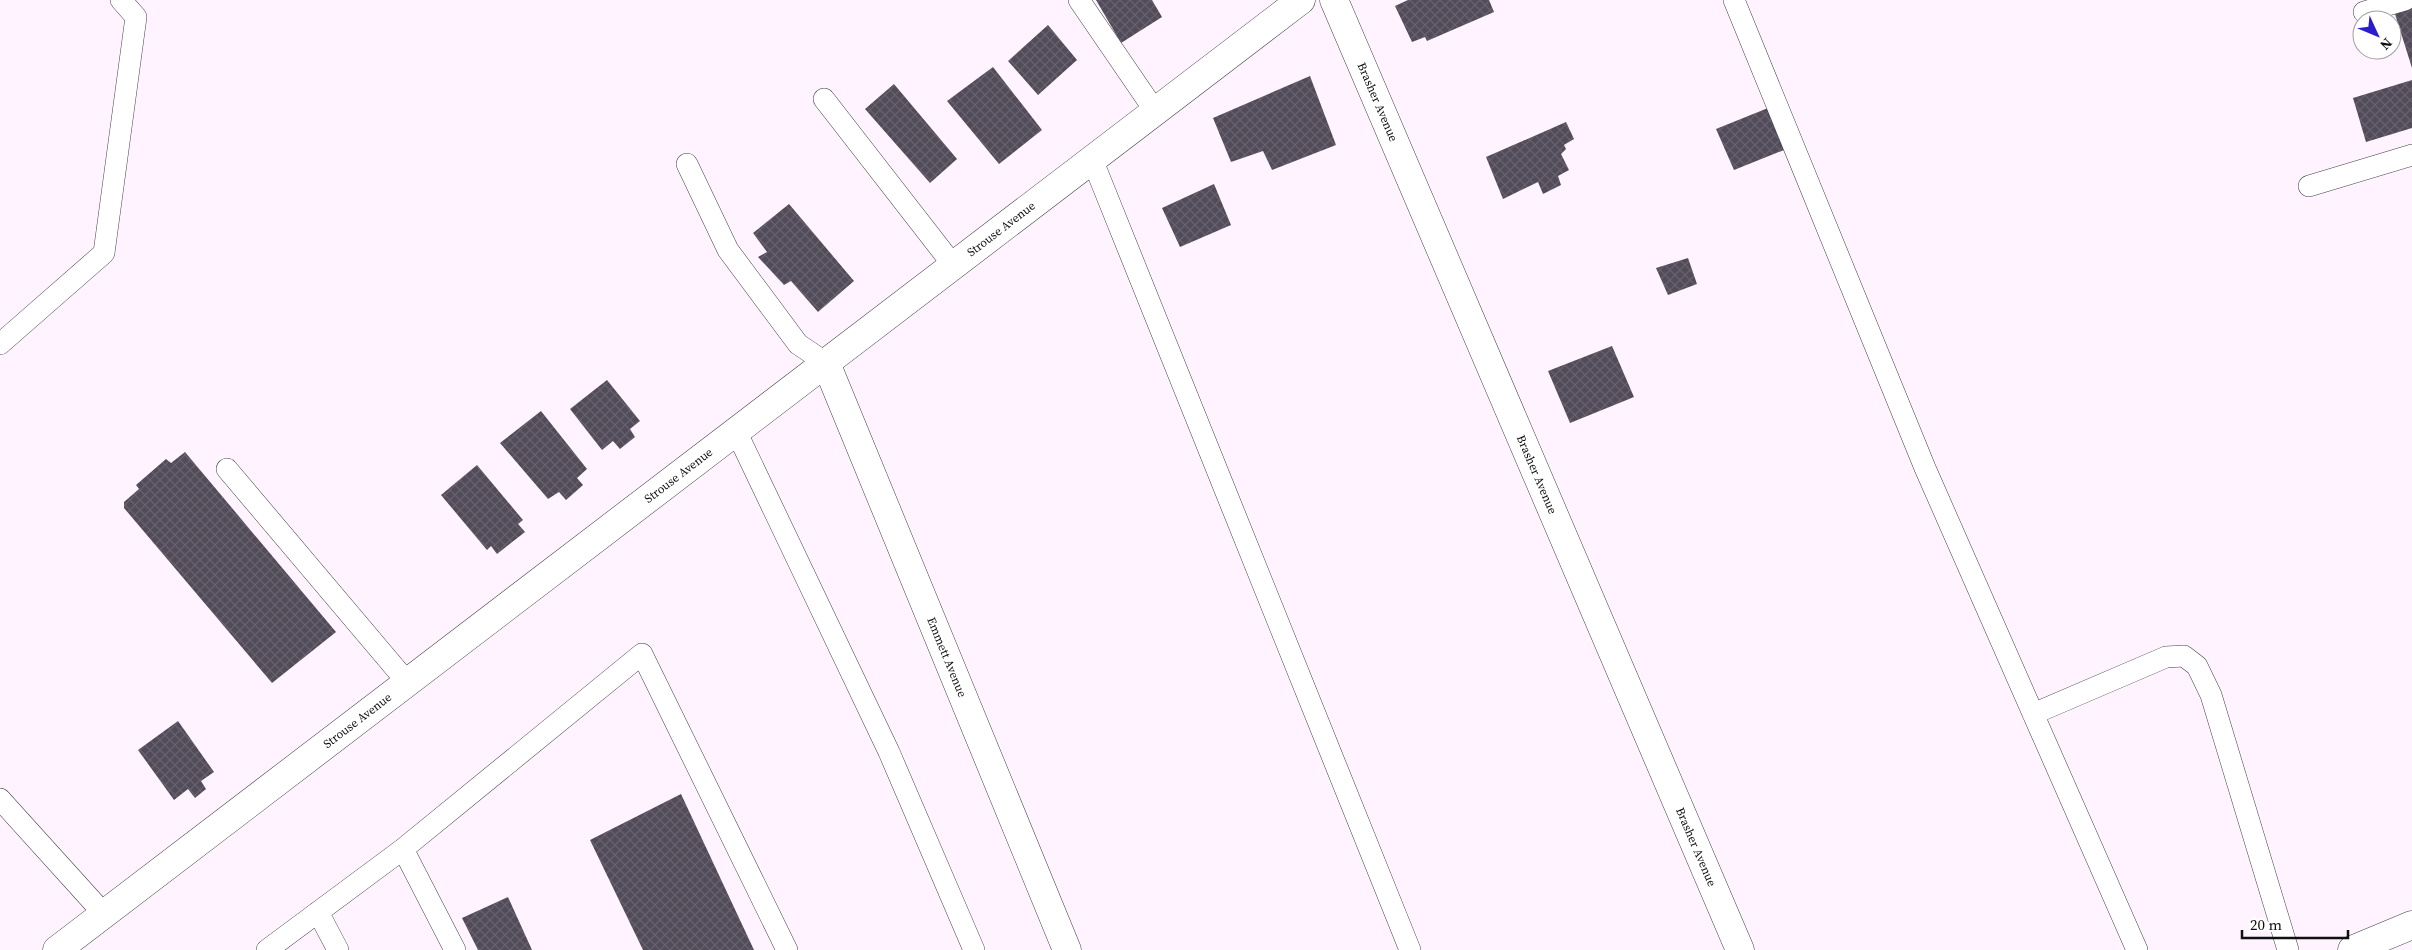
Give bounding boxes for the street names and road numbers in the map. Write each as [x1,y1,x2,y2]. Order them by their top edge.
street label: Brasher Avenue [1354,60,1402,144]
street label: Strouse Avenue [964,198,1039,260]
street label: Brasher Avenue [1513,433,1561,516]
street label: Strouse Avenue [641,444,716,507]
street label: Emmett Avenue [923,615,970,700]
street label: Strouse Avenue [320,689,395,752]
street label: Brasher Avenue [1672,805,1720,889]

